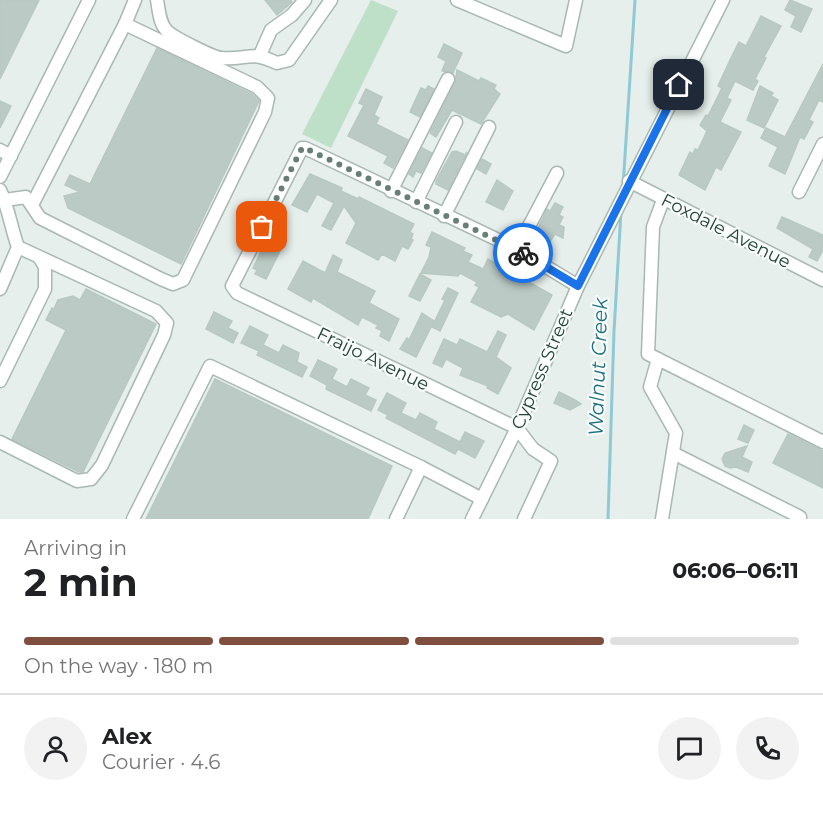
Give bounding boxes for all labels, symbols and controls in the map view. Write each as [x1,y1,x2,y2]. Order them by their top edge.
pin [653,59,704,110]
icon: home [662,68,695,101]
street label: Foxdale Avenue [658,189,795,273]
pin [236,201,287,252]
icon: bag [245,210,278,243]
courier [493,223,553,283]
icon: bike [507,237,540,270]
water label: Walnut Creek [584,296,612,436]
street label: Cypress Street [507,305,577,433]
street label: Fraijo Avenue [313,322,433,396]
text: Arriving in [24,536,127,560]
text: 06:06–06:11 [672,557,799,584]
text: 2 min [24,558,138,606]
text: On the way · 180 m [24,654,213,678]
button: person [24,717,87,780]
button: chat [658,717,721,780]
button: phone [736,717,799,780]
text: Alex [102,723,152,750]
text: Courier · 4.6 [102,750,220,774]

